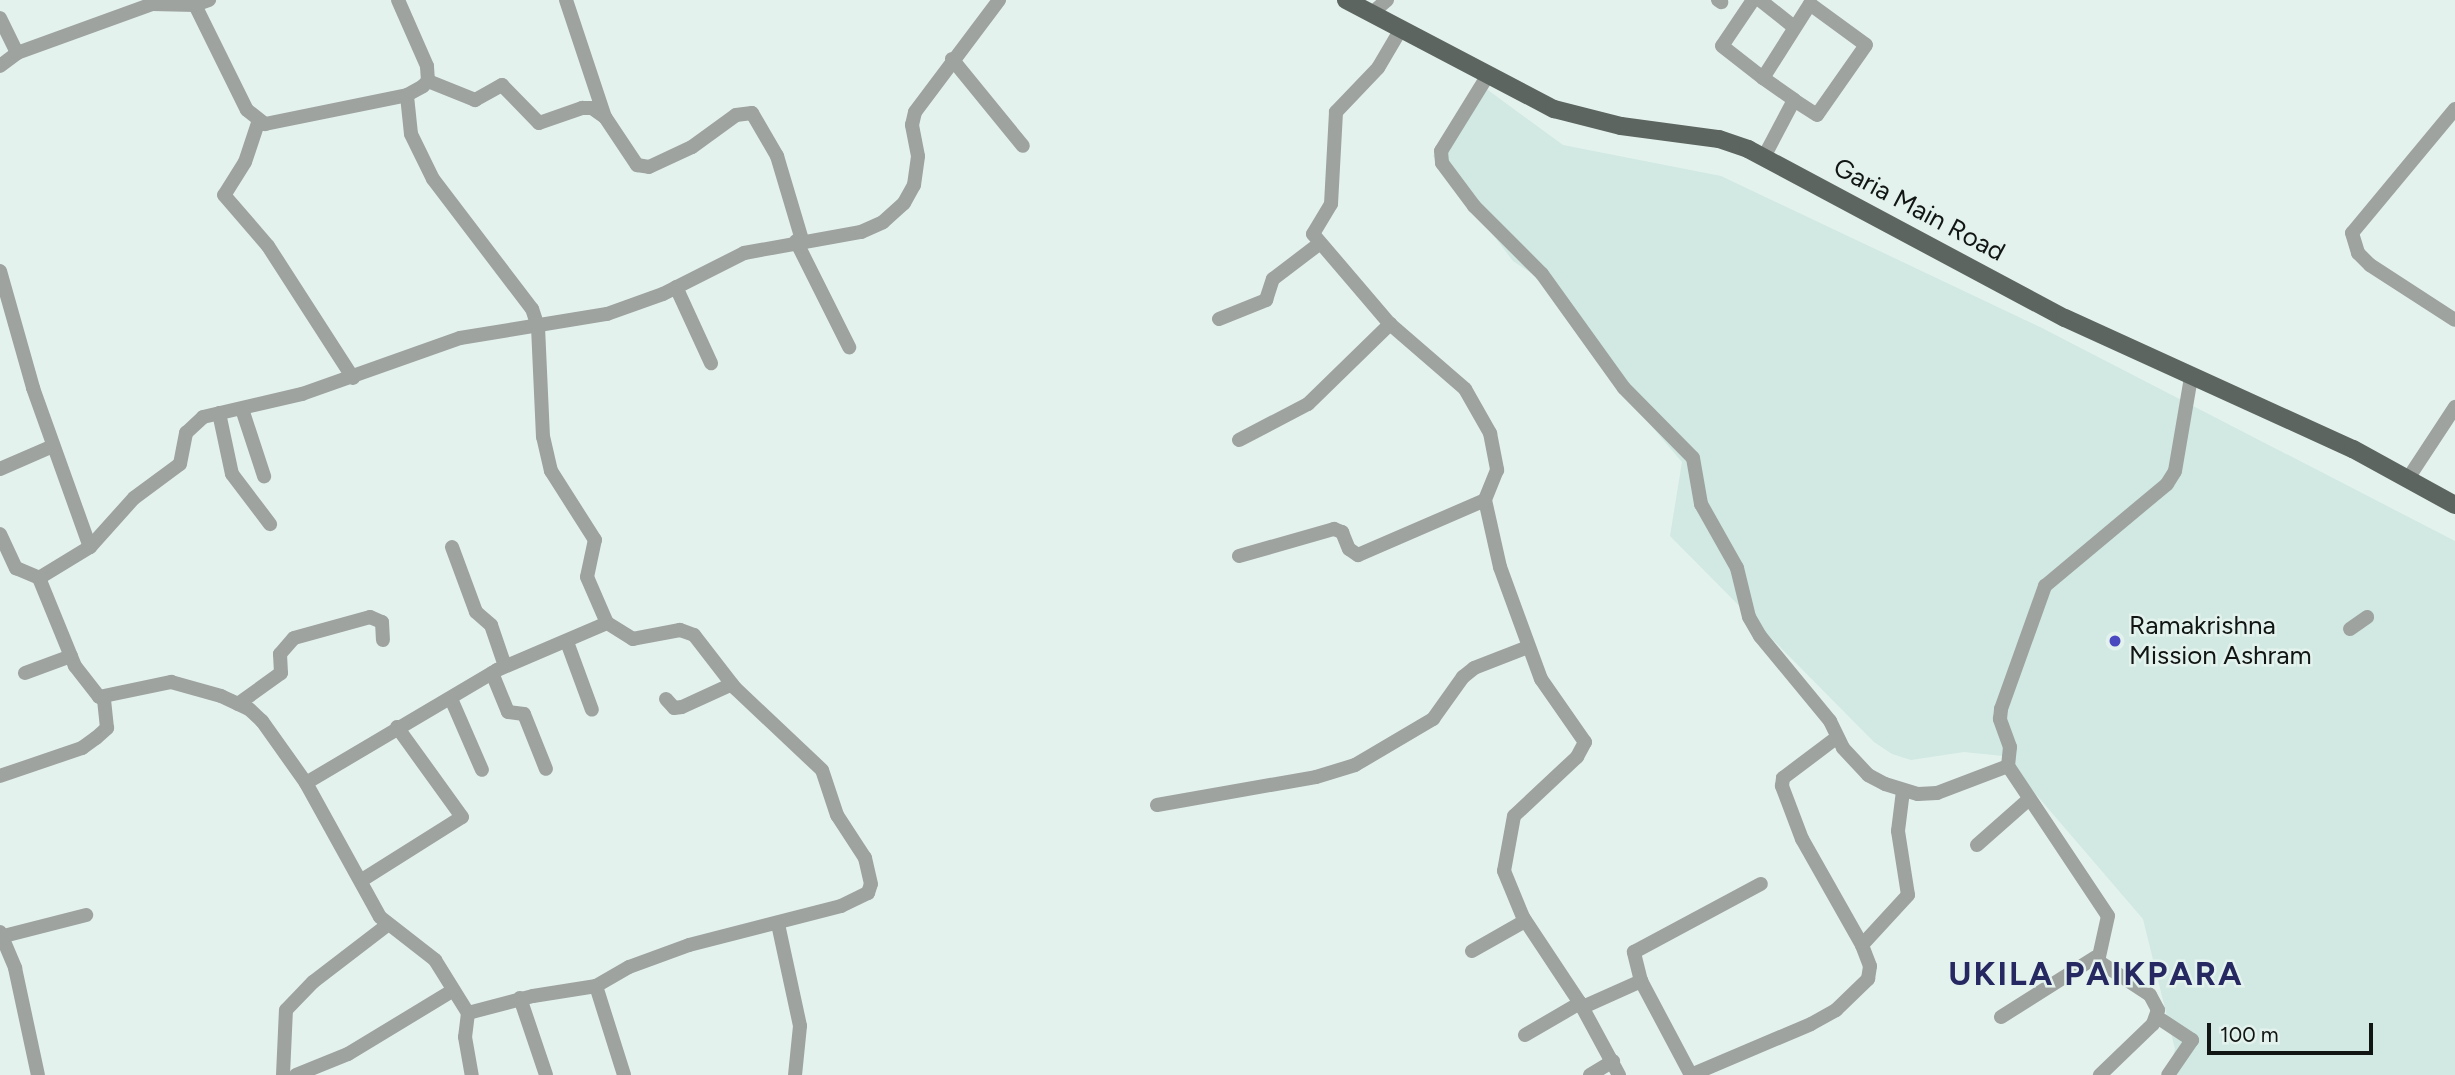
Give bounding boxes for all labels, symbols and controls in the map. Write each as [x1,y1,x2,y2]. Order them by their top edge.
street label: Garia Main Road [1828,152,2010,268]
place label: Ramakrishna Mission Ashram [2129,610,2312,672]
marker: Ramakrishna Mission Ashram [2107,633,2123,649]
district label: UKILA PAIKPARA [1950,954,2242,994]
scale bar [2210,1009,2376,1052]
text: 100 m [2220,1022,2279,1047]

